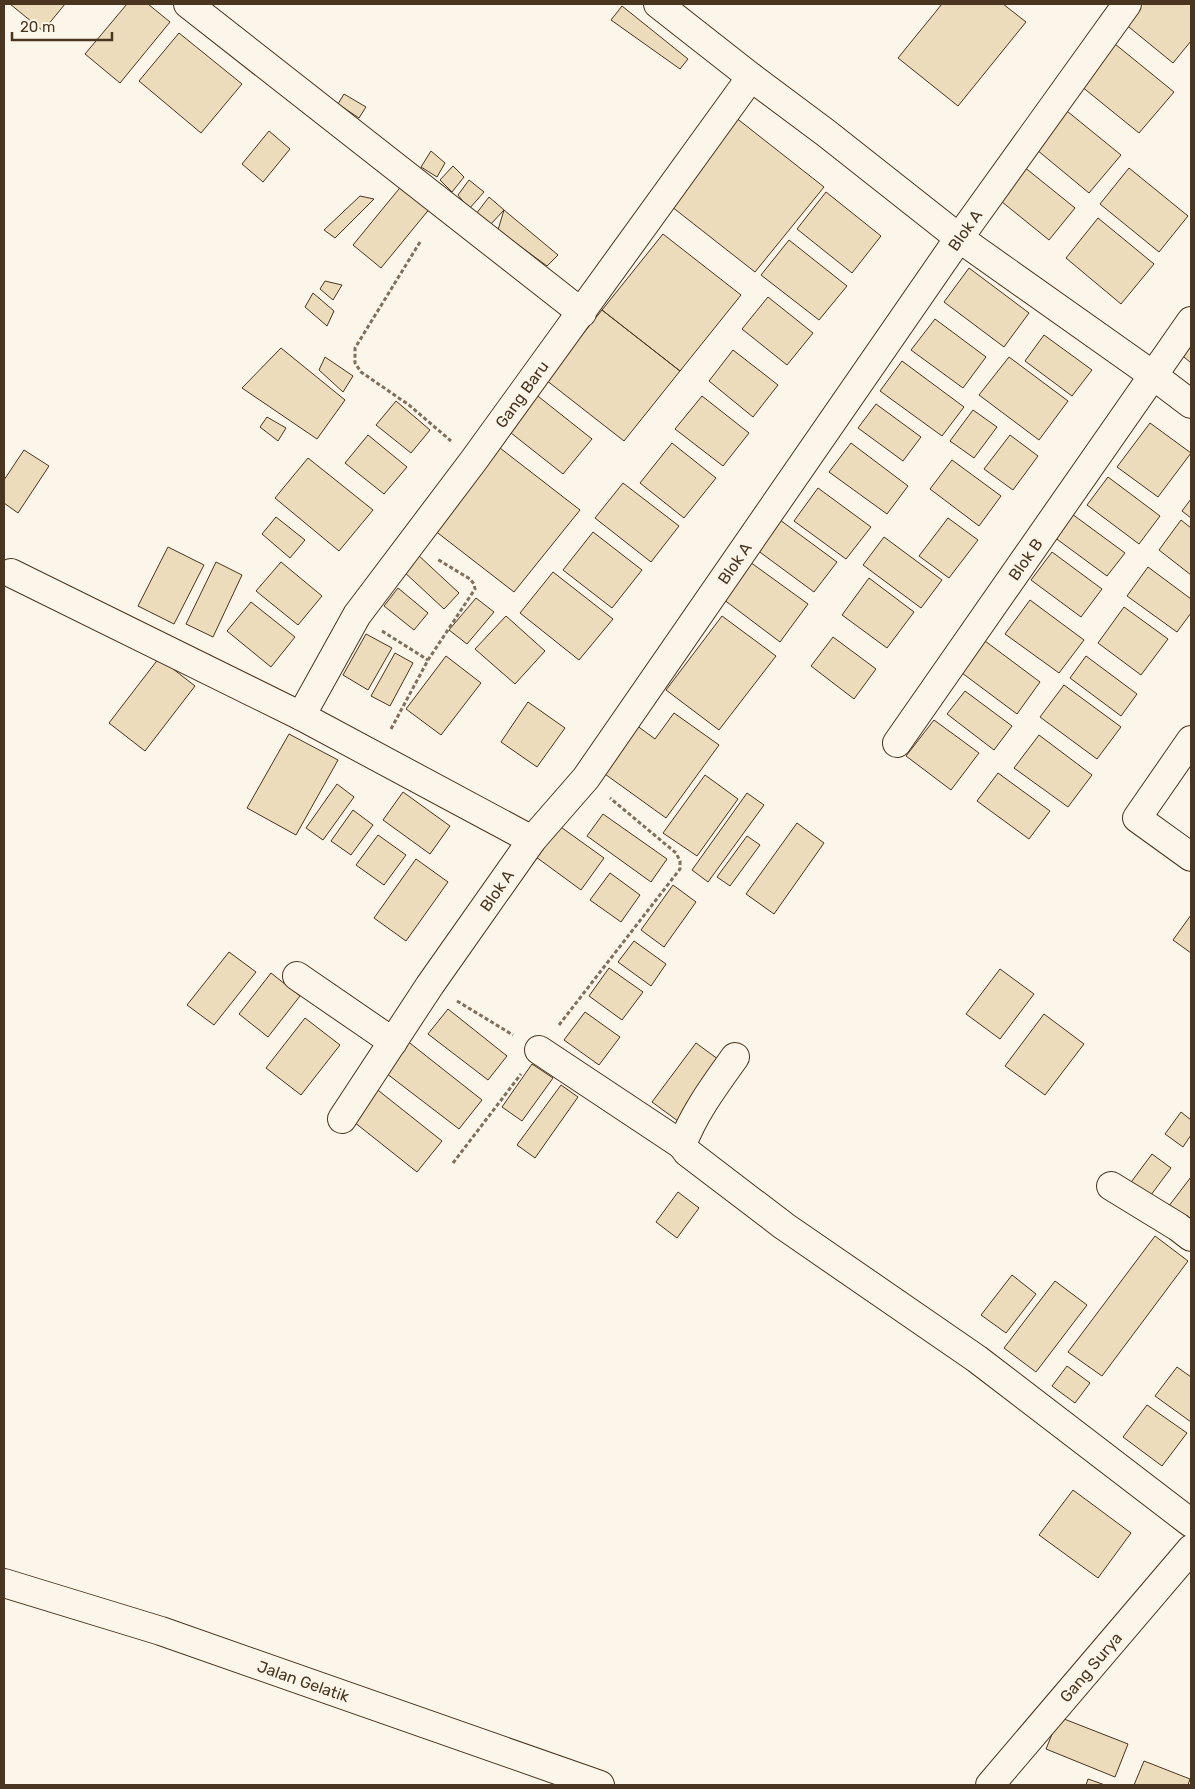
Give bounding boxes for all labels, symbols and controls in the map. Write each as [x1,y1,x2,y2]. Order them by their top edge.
scale bar [12,10,112,42]
text: 20 m [20,18,55,36]
street label: Blok A [944,206,986,255]
street label: Gang Baru [491,357,553,432]
street label: Blok B [1004,535,1047,584]
street label: Blok A [714,539,756,588]
street label: Blok A [476,866,518,915]
street label: Gang Surya [1056,1628,1126,1706]
street label: Jalan Gelatik [255,1657,352,1707]

